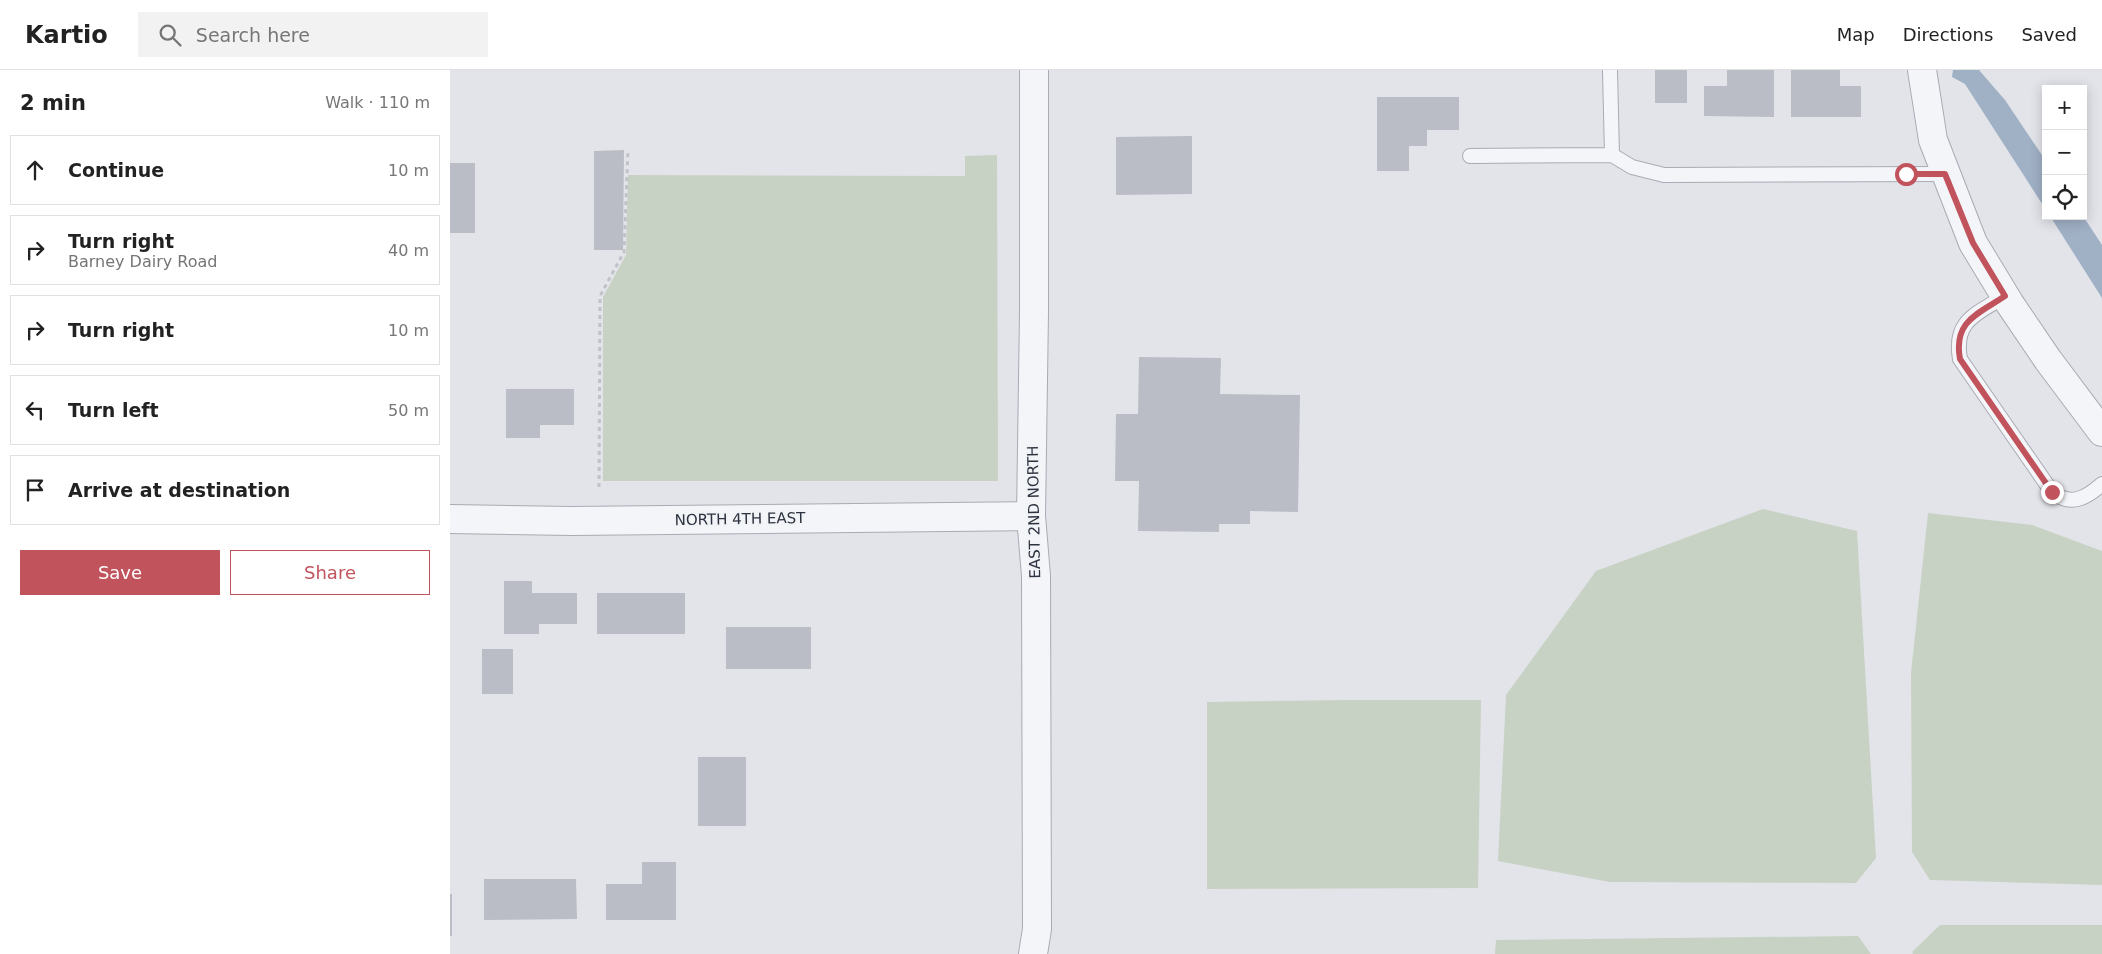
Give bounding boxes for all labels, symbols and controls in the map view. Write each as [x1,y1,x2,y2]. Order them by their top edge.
search box [138,12,488,57]
text: Kartio [25,21,108,49]
icon: search [156,21,184,49]
text: Search here [196,24,310,46]
text: Map [1837,24,1875,45]
text: Directions [1903,24,1993,45]
text: Saved [2021,24,2077,45]
map controls [2042,85,2087,220]
button: + [2042,85,2087,130]
text: 2 min [20,91,86,115]
text: Walk · 110 m [325,93,430,112]
button: − [2042,130,2087,175]
icon: ahead [21,156,49,184]
text: Continue [68,159,164,181]
text: 10 m [388,161,429,180]
route start [1895,163,1918,186]
button: locate [2042,175,2087,220]
text: Turn right [68,230,174,252]
icon: right [21,236,49,264]
text: 40 m [388,241,429,260]
text: Barney Dairy Road [68,252,217,271]
icon: right [21,316,49,344]
text: Turn right [68,319,174,341]
text: 10 m [388,321,429,340]
icon: left [21,396,49,424]
text: Turn left [68,399,159,421]
text: 50 m [388,401,429,420]
street label: EAST 2ND NORTH [1024,445,1044,579]
icon: arrive [21,476,49,504]
text: Arrive at destination [68,479,290,501]
route end [2041,481,2064,504]
street label: NORTH 4TH EAST [674,509,806,529]
button: Save [20,550,220,595]
button: Share [230,550,430,595]

